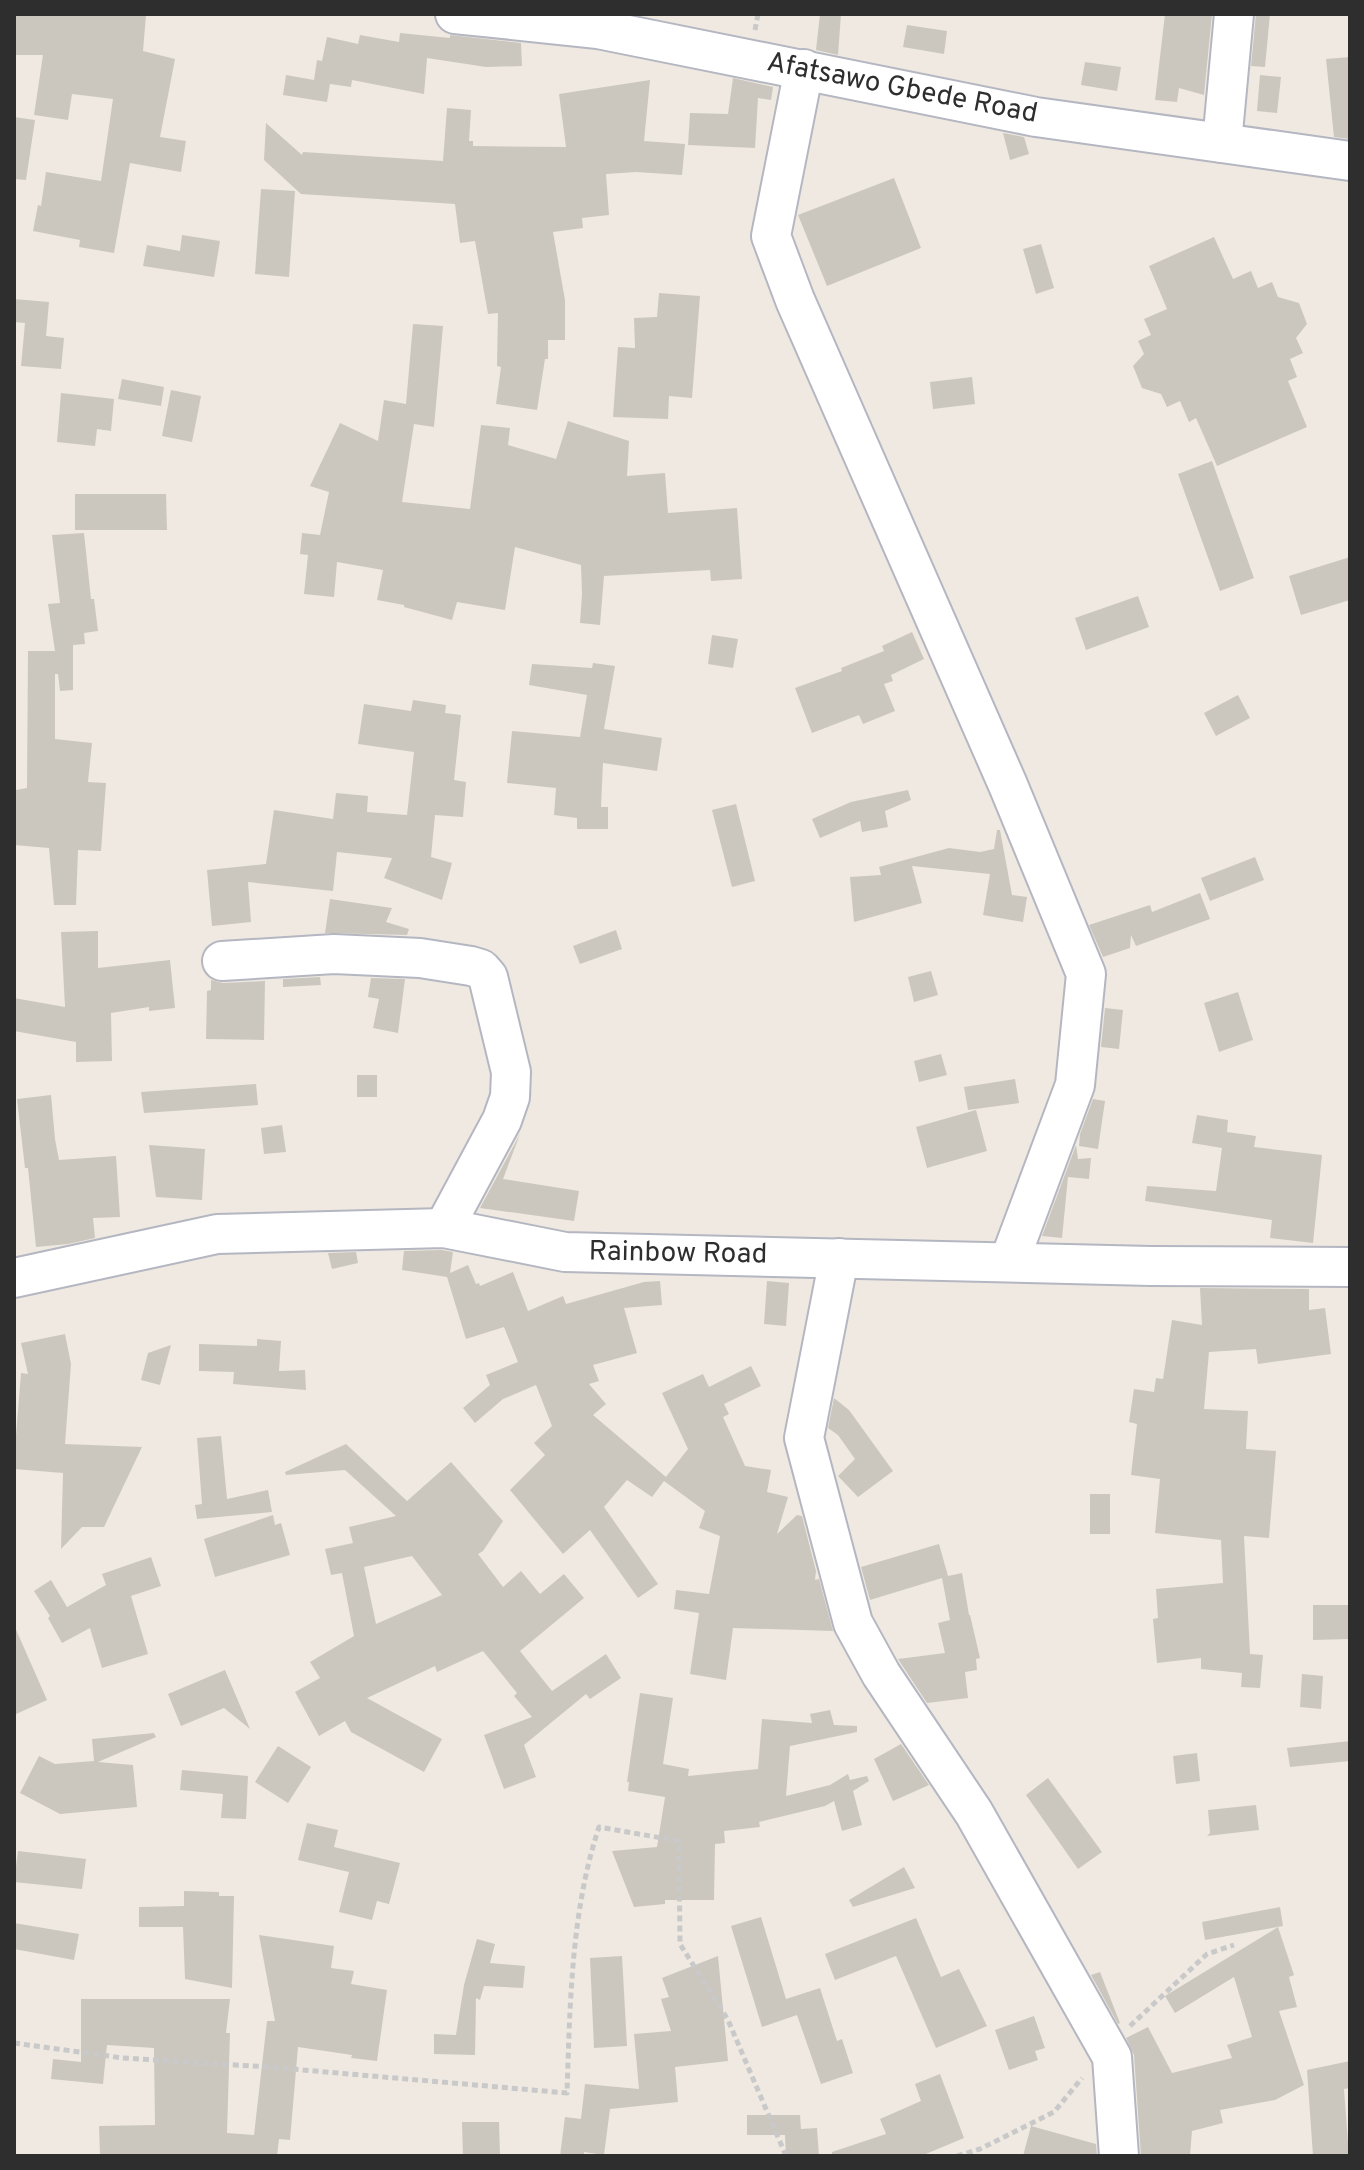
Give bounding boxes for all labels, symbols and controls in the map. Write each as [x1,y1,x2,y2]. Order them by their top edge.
street label: Afatsawo Gbede Road [764,45,1040,133]
street label: Rainbow Road [588,1234,768,1274]

